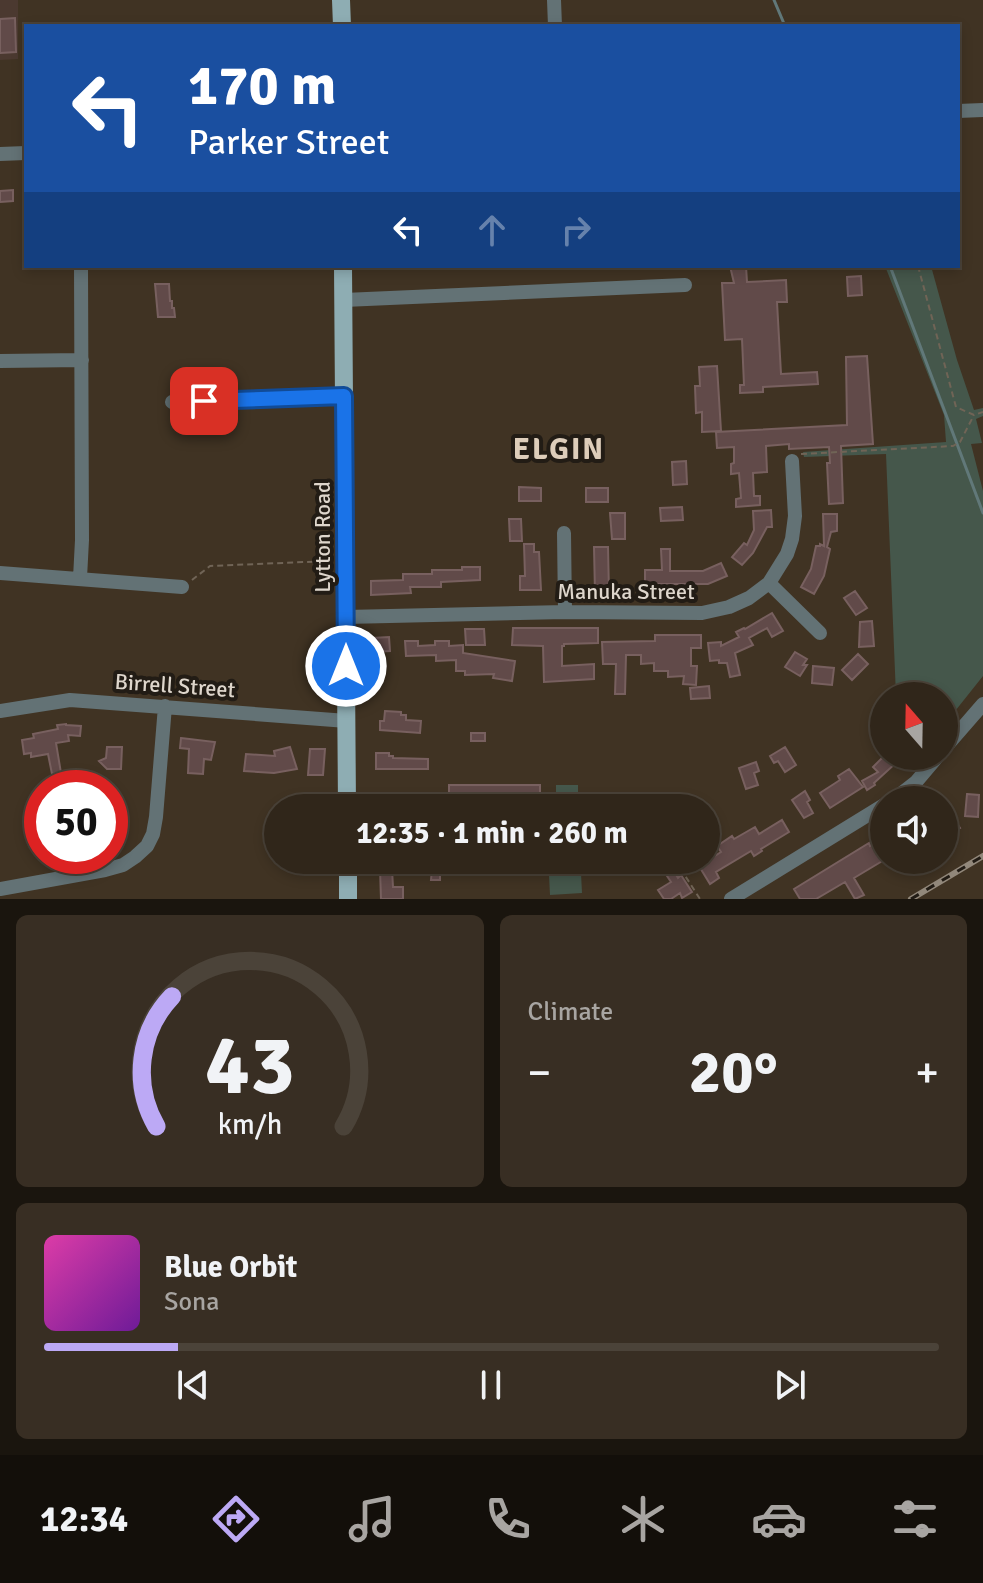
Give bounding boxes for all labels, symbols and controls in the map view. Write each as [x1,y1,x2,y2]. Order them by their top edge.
text: 170 m [188,51,336,120]
icon: left [56,56,160,160]
text: Parker Street [188,120,389,165]
icon: left [386,208,430,252]
icon: ahead [470,208,514,252]
icon: right [554,208,598,252]
pin [170,367,238,435]
icon: arrive [182,379,226,423]
district label: ELGIN [513,431,605,468]
street label: Lytton Road [309,481,336,593]
street label: Manuka Street [557,578,695,605]
position arrow [304,624,388,708]
street label: Birrell Street [114,668,237,703]
north arrow [870,682,958,770]
map controls [870,682,958,874]
speed limit sign: 50 [24,770,128,874]
button: sound [870,786,958,874]
text: 12:35 · 1 min · 260 m [356,815,628,852]
text: Climate [528,996,613,1028]
text: 43 [205,1015,295,1117]
text: 20° [689,1036,778,1110]
text: − [528,1046,551,1100]
text: + [915,1046,939,1100]
text: km/h [217,1107,282,1142]
text: Blue Orbit [164,1249,297,1286]
text: Sona [164,1286,219,1318]
icon: previous [171,1363,215,1407]
icon: pause [469,1363,513,1407]
icon: next [768,1363,812,1407]
icon: directions [208,1491,264,1547]
icon: music [344,1491,400,1547]
icon: phone [480,1491,536,1547]
icon: climate [615,1491,671,1547]
icon: car [751,1491,807,1547]
icon: filters [887,1491,943,1547]
text: 12:34 [40,1497,128,1542]

